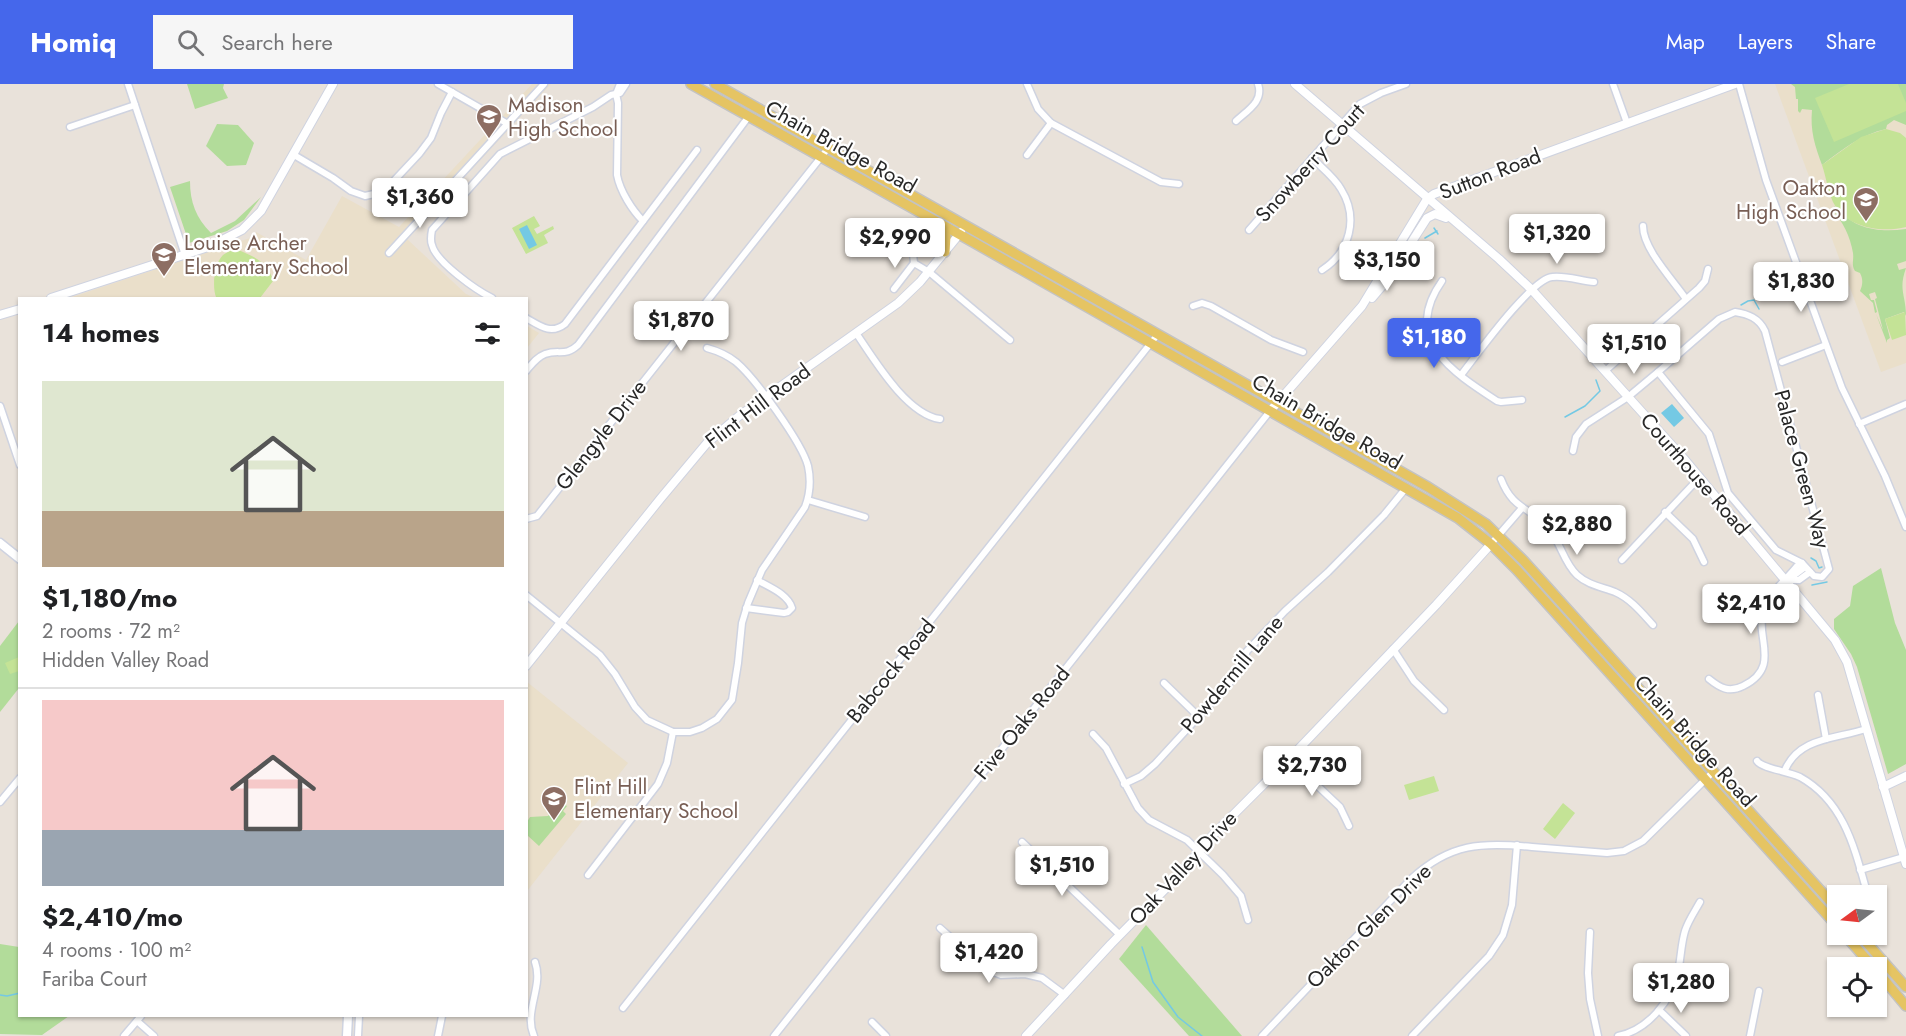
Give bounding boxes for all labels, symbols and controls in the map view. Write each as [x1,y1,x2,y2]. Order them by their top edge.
search box [153,15,573,69]
text: Homiq [30,22,117,63]
icon: search [174,26,207,59]
text: Search here [222,26,333,58]
text: Map [1666,27,1705,57]
text: Layers [1738,27,1793,57]
text: Share [1826,27,1876,57]
place label: Madison High School [508,90,618,144]
street label: Chain Bridge Road [760,93,922,201]
street label: Snowberry Court [1249,97,1371,229]
school or university icon: Madison High School [474,102,504,140]
street label: Sutton Road [1435,141,1545,207]
place label: Oakton High School [1736,173,1846,227]
pin: $1,360 [371,178,469,229]
text: $1,360 [386,183,454,212]
school or university icon: Oakton High School [1851,185,1881,223]
pin: $1,320 [1508,214,1606,265]
pin: $2,990 [846,218,944,269]
text: $1,320 [1523,219,1591,248]
text: $2,990 [859,223,931,252]
place label: Louise Archer Elementary School [184,228,348,282]
school or university icon: Louise Archer Elementary School [149,240,179,278]
pin: $3,150 [1338,241,1436,292]
text: $3,150 [1353,246,1421,275]
pin: $1,830 [1752,262,1850,313]
text: $1,830 [1767,267,1835,296]
pin: $1,870 [632,301,730,352]
text: $1,870 [648,306,714,335]
text: 14 homes [42,314,159,352]
icon: filters [471,317,504,350]
pin: $1,180 [1385,318,1483,369]
text: $1,180 [1401,323,1467,352]
pin: $1,510 [1585,324,1683,375]
text: $1,510 [1601,329,1667,358]
street label: Flint Hill Road [699,356,817,456]
street label: Chain Bridge Road [1246,367,1408,477]
street label: Glengyle Drive [548,373,654,497]
street label: Palace Green Way [1766,386,1838,552]
street label: Courthouse Road [1633,406,1757,542]
icon: home [219,420,327,528]
pin: $2,880 [1528,505,1626,556]
text: $2,880 [1542,510,1612,539]
text: $1,180/mo [42,579,177,617]
pin: $2,410 [1702,584,1800,635]
text: $2,410 [1716,589,1786,618]
street label: Powdermill Lane [1174,608,1290,739]
street label: Babcock Road [840,613,942,729]
text: 2 rooms · 72 m² [42,617,180,646]
text: Hidden Valley Road [42,646,209,675]
street label: Five Oaks Road [967,660,1077,786]
street label: Chain Bridge Road [1627,668,1763,814]
icon: home [219,739,327,847]
pin: $2,730 [1263,746,1361,797]
text: $2,730 [1277,751,1347,780]
place label: Flint Hill Elementary School [574,772,738,826]
school or university icon: Flint Hill Elementary School [539,784,569,822]
street label: Oak Valley Drive [1122,804,1244,932]
pin: $1,510 [1013,846,1111,897]
text: $1,510 [1029,851,1095,880]
street label: Oakton Glen Drive [1300,857,1438,995]
north arrow [1827,885,1887,945]
map controls [1827,885,1887,1017]
text: $2,410/mo [42,898,183,936]
pin: $1,420 [940,933,1038,984]
text: 4 rooms · 100 m² [42,936,191,965]
text: $1,420 [954,938,1024,967]
button: locate [1827,957,1887,1017]
pin: $1,280 [1632,963,1730,1014]
text: Fariba Court [42,965,147,994]
text: $1,280 [1647,968,1715,997]

